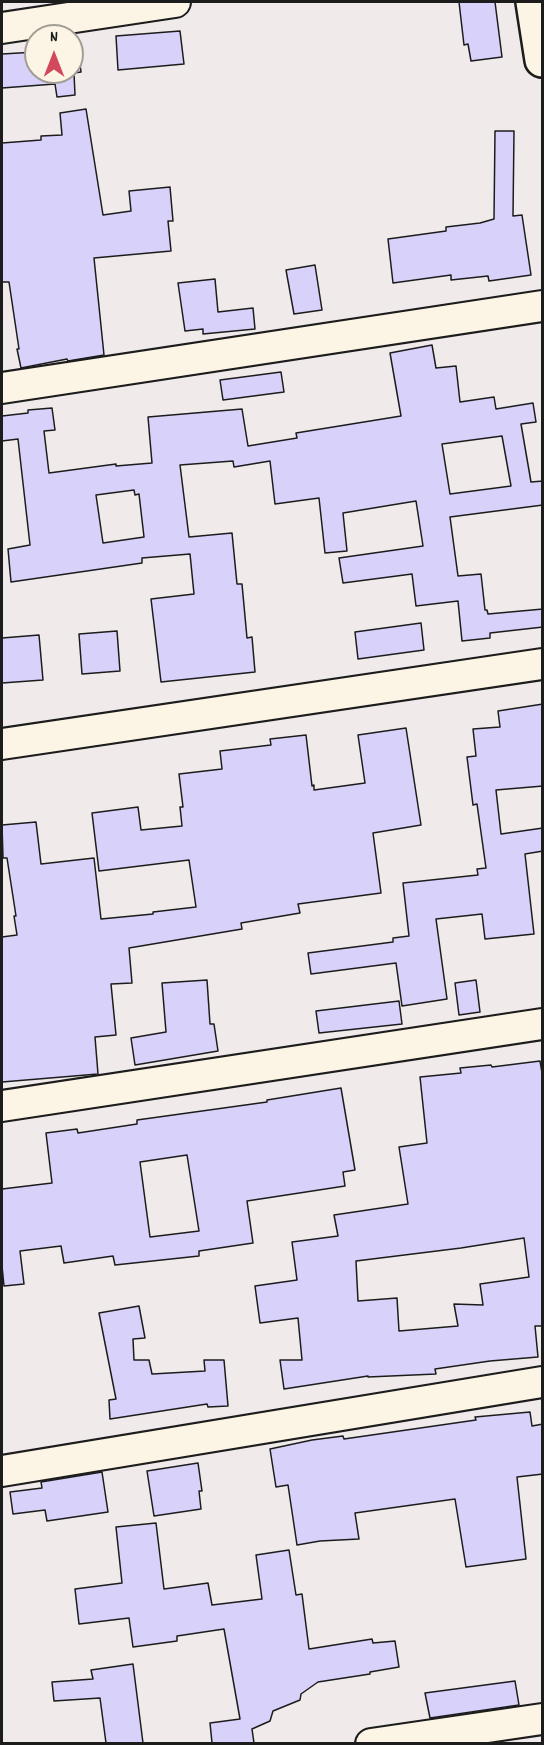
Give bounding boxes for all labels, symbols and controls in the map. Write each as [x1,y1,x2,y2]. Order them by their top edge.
north arrow [24,24,84,84]
text: N [50,26,58,49]

